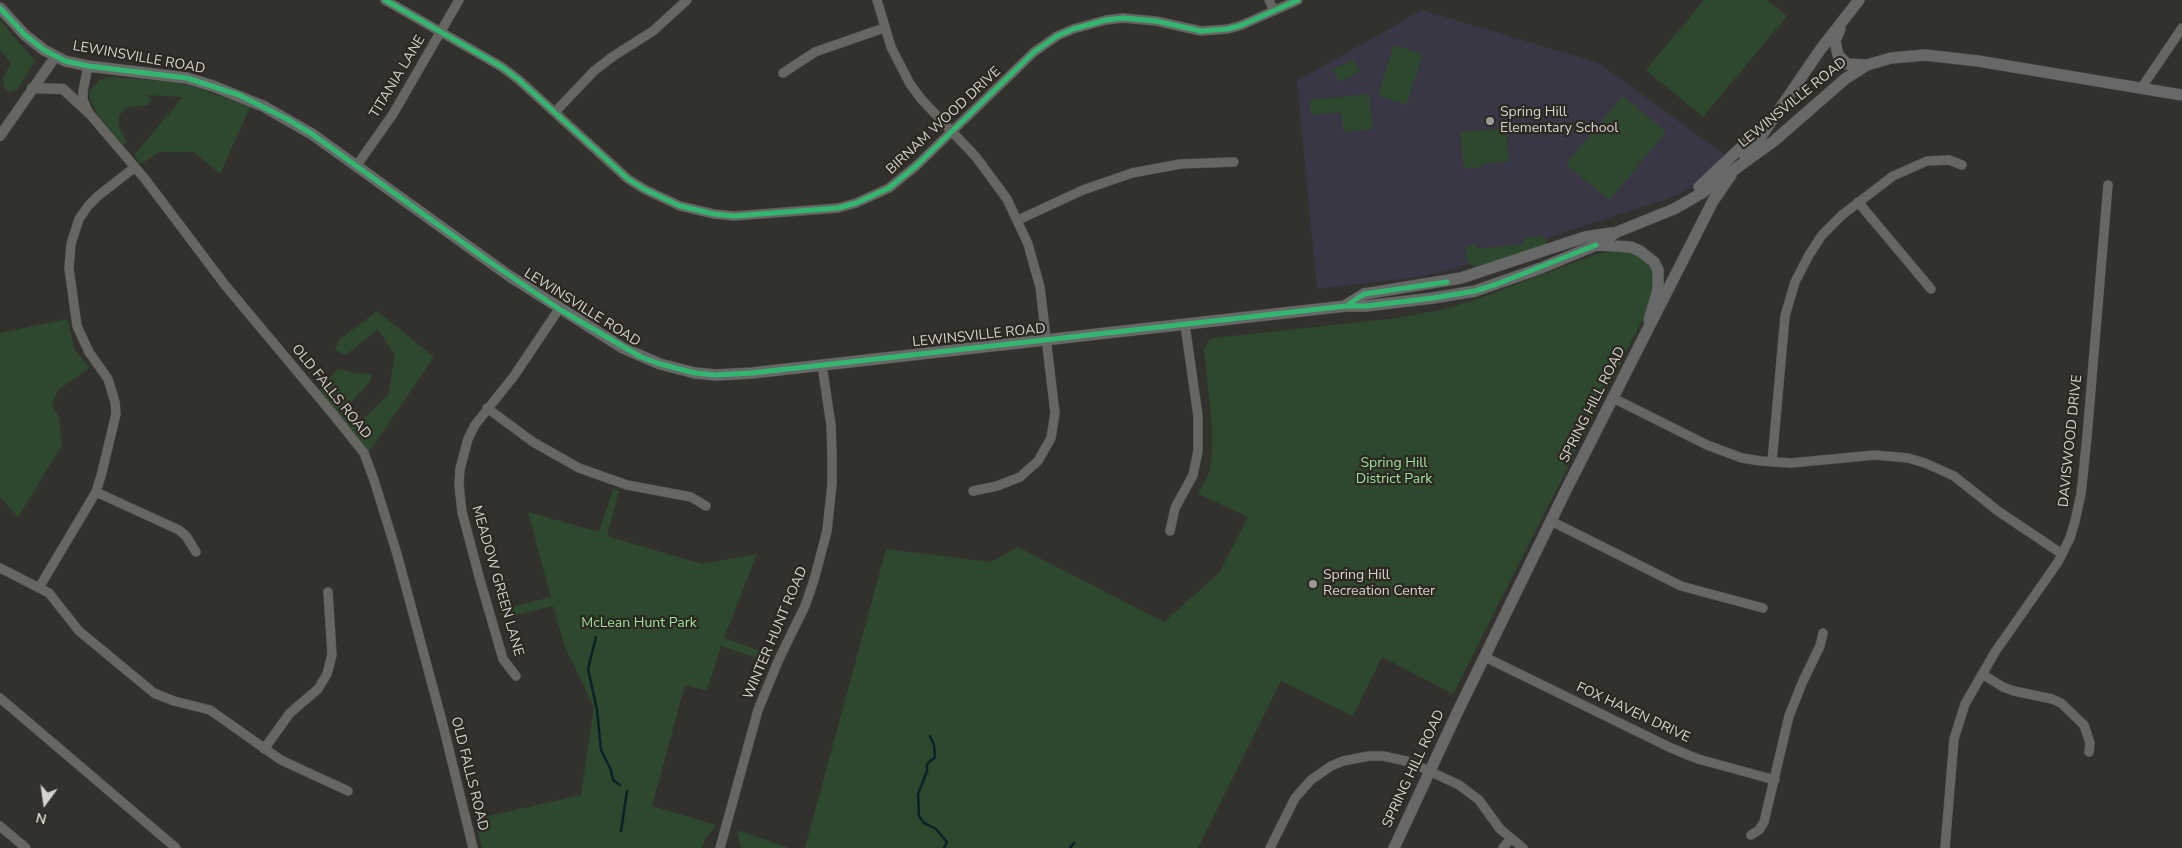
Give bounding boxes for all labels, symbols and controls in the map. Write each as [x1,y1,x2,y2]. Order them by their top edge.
street label: TITANIA LANE [367,33,429,121]
street label: LEWINSVILLE ROAD [71,38,207,78]
street label: LEWINSVILLE ROAD [1736,54,1850,152]
street label: BIRNAM WOOD DRIVE [883,64,1005,178]
place label: Spring Hill Elementary School [1500,105,1618,138]
marker: Spring Hill Elementary School [1484,115,1496,127]
street label: LEWINSVILLE ROAD [521,265,643,351]
street label: LEWINSVILLE ROAD [911,321,1047,351]
street label: OLD FALLS ROAD [288,341,374,443]
street label: SPRING HILL ROAD [1556,344,1630,466]
street label: DAVISWOOD DRIVE [2056,374,2086,508]
park label: Spring Hill District Park [1356,456,1432,488]
street label: MEADOW GREEN LANE [467,504,527,658]
street label: WINTER HUNT ROAD [740,564,812,702]
place label: Spring Hill Recreation Center [1323,568,1435,600]
marker: Spring Hill Recreation Center [1307,578,1319,590]
park label: McLean Hunt Park [581,616,697,632]
street label: FOX HAVEN DRIVE [1573,679,1693,747]
street label: SPRING HILL ROAD [1379,707,1449,831]
street label: OLD FALLS ROAD [447,715,491,833]
north arrow [20,778,70,828]
text: N [34,808,49,829]

